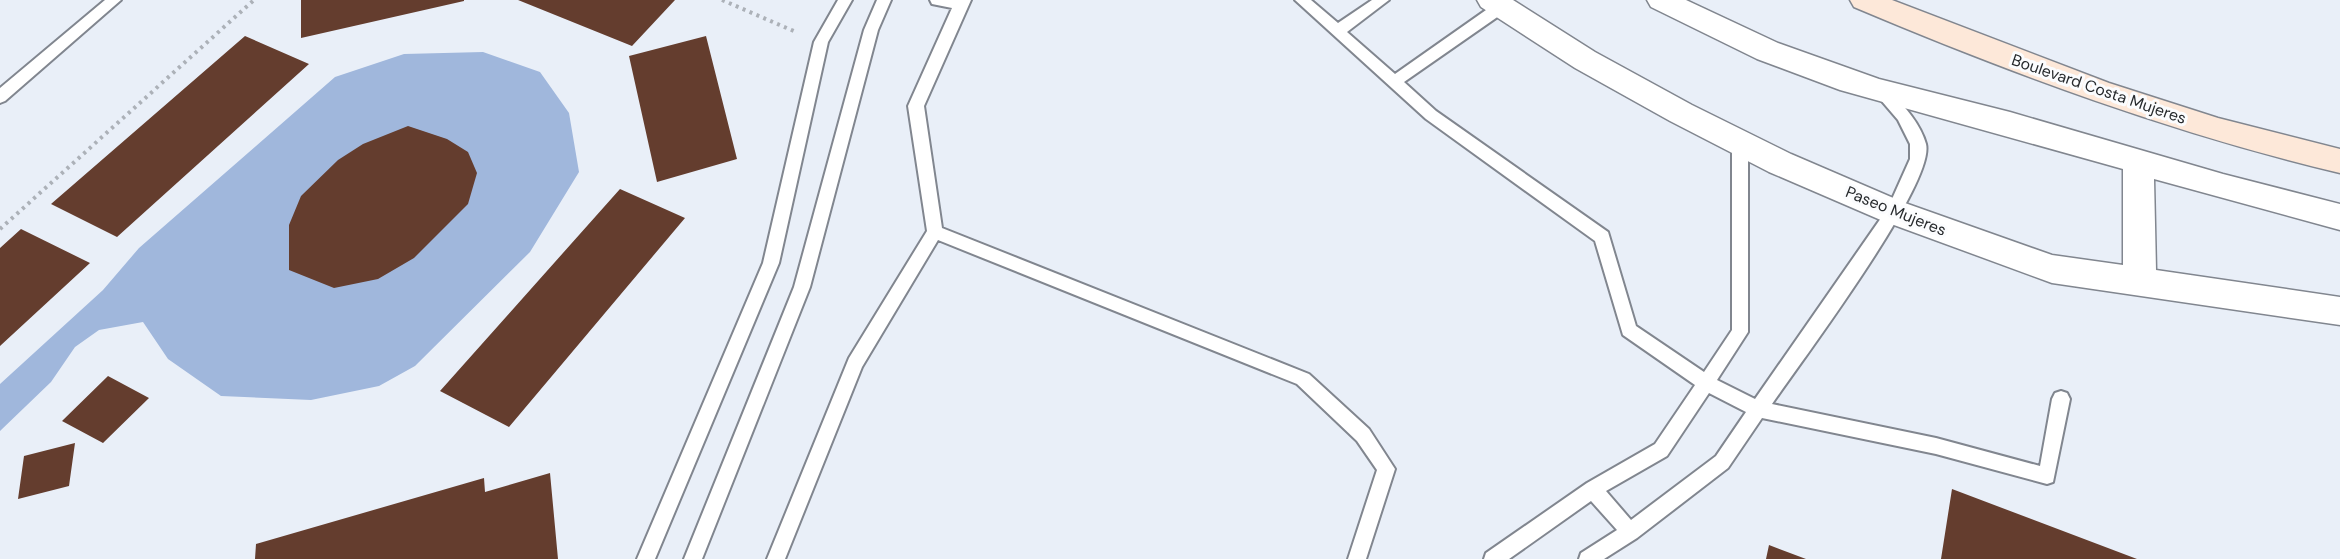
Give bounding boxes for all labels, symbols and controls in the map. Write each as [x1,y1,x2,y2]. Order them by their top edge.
street label: Boulevard Costa Mujeres [2009,49,2189,129]
street label: Paseo Mujeres [1843,181,1949,241]

